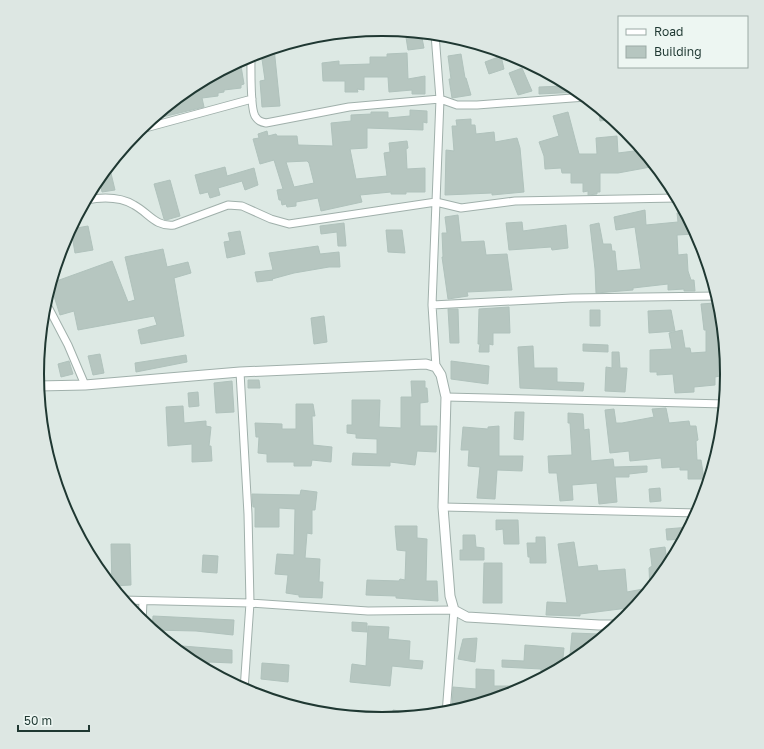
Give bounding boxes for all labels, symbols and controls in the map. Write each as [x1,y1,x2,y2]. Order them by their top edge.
legend [618,16,748,68]
text: Road [654,24,683,39]
text: Building [654,44,702,59]
scale bar [18,707,89,733]
text: 50 m [24,713,52,728]

